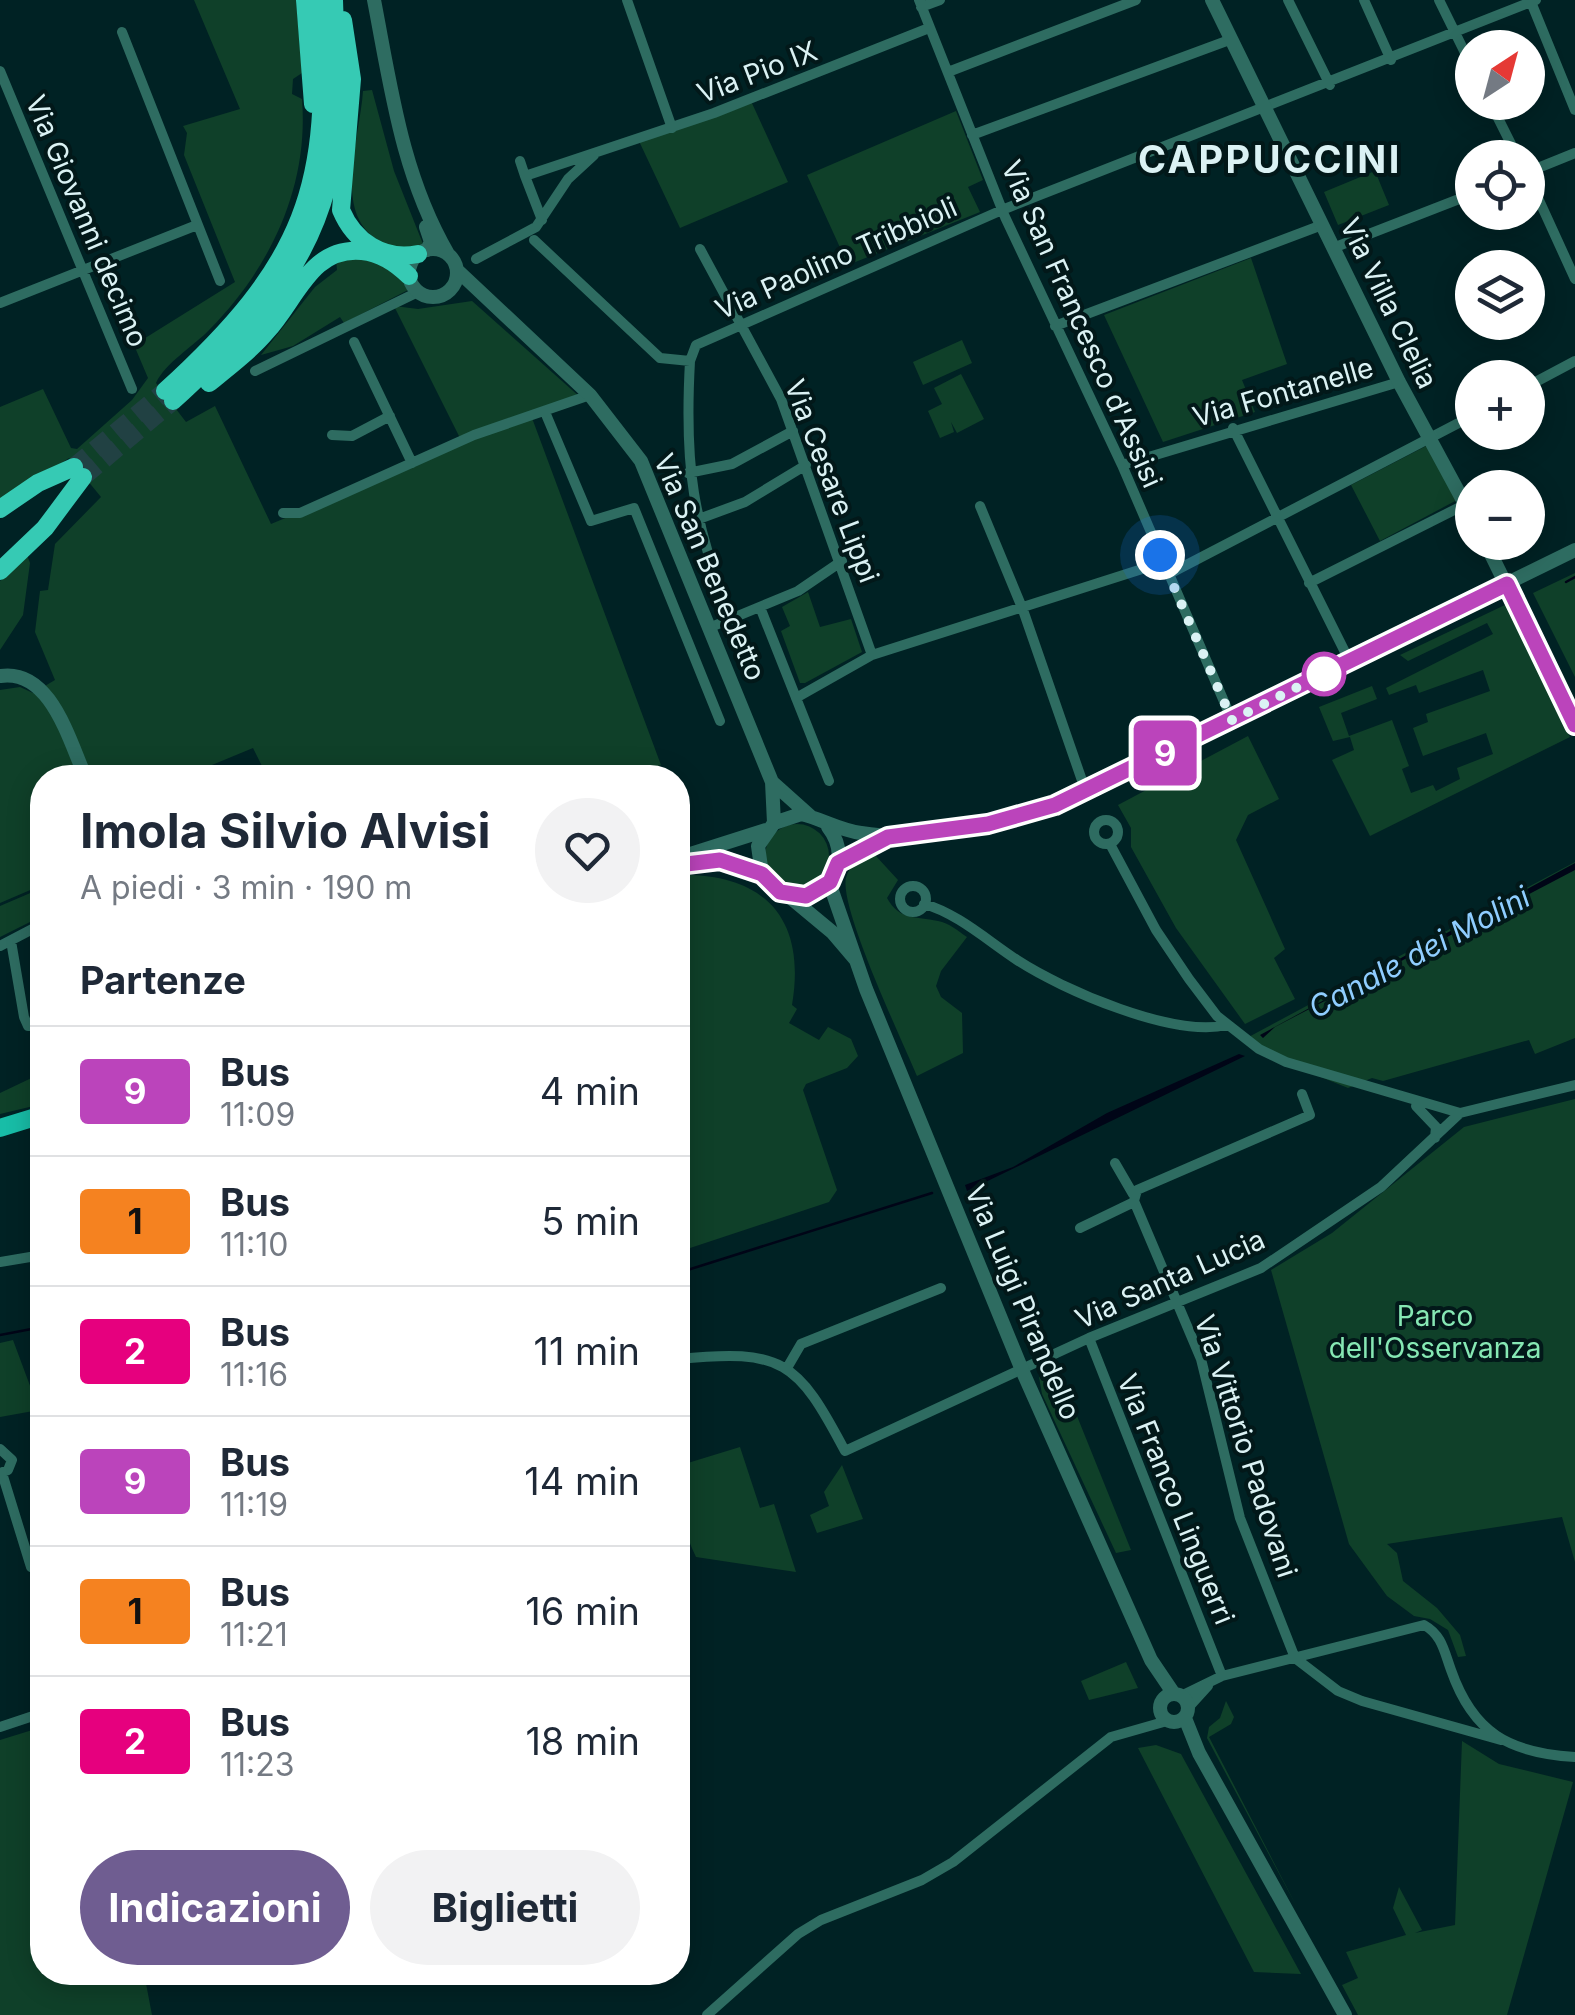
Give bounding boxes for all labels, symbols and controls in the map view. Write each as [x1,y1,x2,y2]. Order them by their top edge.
north arrow [1455,30,1545,120]
map controls [1455,30,1545,560]
street label: Via Pio IX [692,34,822,110]
street label: Via Giovanni decimo [19,90,155,352]
district label: CAPPUCCINI [1138,136,1402,182]
button: locate [1455,140,1545,230]
street label: Via San Francesco d'Assisi [994,155,1170,493]
street label: Via Paolino Tribbioli [710,189,962,327]
street label: Via Villa Clelia [1333,212,1445,394]
button: layers [1455,250,1545,340]
street label: Via Fontanelle [1189,350,1377,434]
button: + [1455,360,1545,450]
street label: Via Cesare Lippi [778,375,886,587]
street label: Via San Benedetto [647,449,773,685]
button: − [1455,470,1545,560]
your location [1135,530,1185,580]
unlabelled marker [1303,653,1345,695]
line badge: 9 [1132,720,1198,786]
text: 9 [1154,732,1176,774]
button: heart [535,798,640,903]
text: Imola Silvio Alvisi [80,801,491,860]
text: A piedi · 3 min · 190 m [80,868,412,907]
water label: Canale dei Molini [1302,878,1536,1026]
text: Partenze [80,957,246,1003]
text: Bus [220,1049,290,1095]
text: 4 min [540,1068,640,1114]
text: 9 [124,1070,146,1112]
text: 11:09 [220,1095,295,1134]
text: Bus [220,1179,290,1225]
street label: Via Luigi Pirandello [958,1179,1088,1425]
text: 5 min [541,1198,640,1244]
text: 1 [127,1200,143,1242]
street label: Via Santa Lucia [1070,1222,1270,1336]
text: 11:10 [220,1225,288,1264]
park label: Parco dell'Osservanza [1329,1299,1541,1365]
text: Bus [220,1309,290,1355]
street label: Via Vittorio Padovani [1187,1310,1305,1582]
text: 11 min [533,1328,640,1374]
text: 2 [124,1330,146,1372]
text: 11:16 [220,1355,288,1394]
street label: Via Franco Linguerri [1110,1369,1242,1629]
text: Bus [220,1439,290,1485]
text: 14 min [524,1458,640,1504]
text: 9 [124,1460,146,1502]
text: 11:19 [220,1485,288,1524]
text: Bus [220,1569,290,1615]
text: 16 min [525,1588,640,1634]
text: 1 [127,1590,143,1632]
text: 11:21 [220,1615,288,1654]
text: Bus [220,1699,290,1745]
text: 18 min [525,1718,640,1764]
text: 2 [124,1720,146,1762]
text: 11:23 [220,1745,295,1784]
button: Indicazioni [80,1850,350,1965]
button: Biglietti [370,1850,640,1965]

